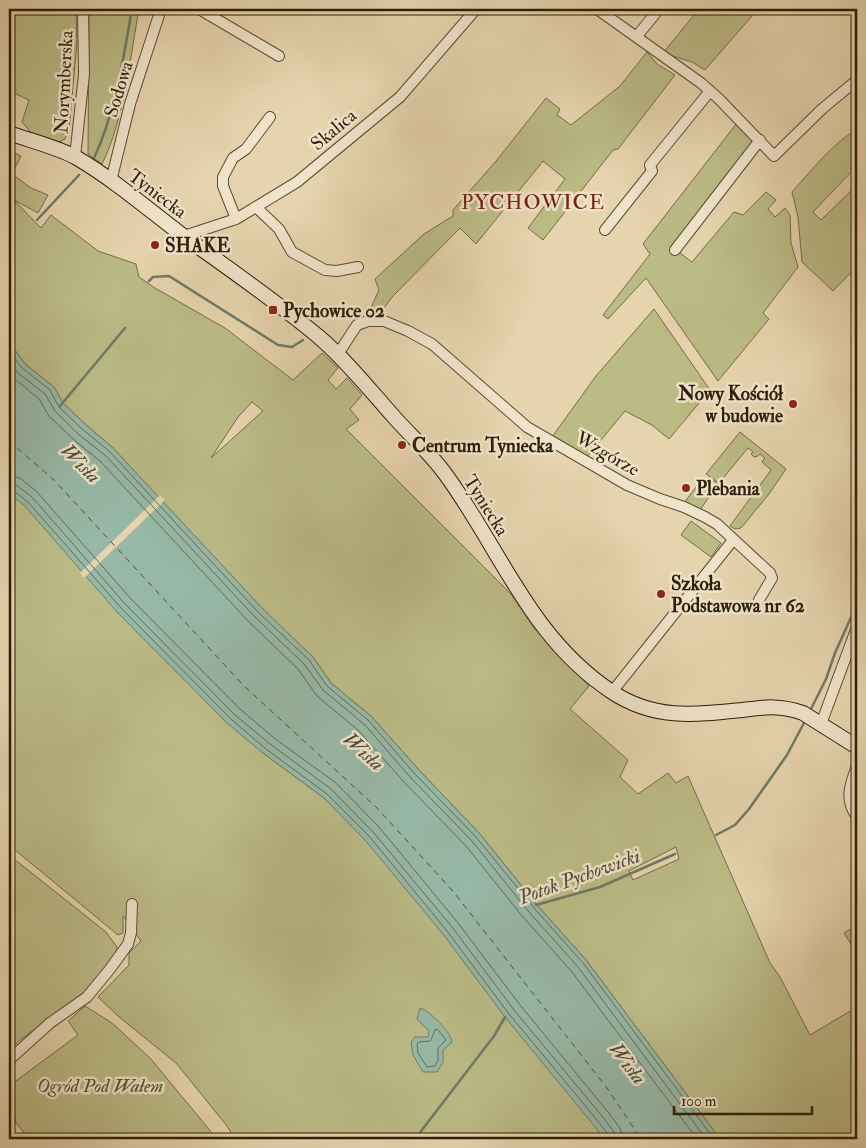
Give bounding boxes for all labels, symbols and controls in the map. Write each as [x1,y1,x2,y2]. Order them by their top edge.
street label: Norymberska [49,30,79,134]
street label: Sodowa [99,58,139,120]
street label: Skalica [306,104,362,156]
street label: Tyniecka [123,164,192,224]
district label: PYCHOWICE [461,189,605,216]
place label: SHAKE [165,234,230,258]
marker: SHAKE [149,239,161,251]
place label: Pychowice 02 [283,299,385,324]
marker: Pychowice 02 [267,304,279,316]
place label: Nowy Kościół w budowie [677,382,784,428]
marker: Nowy Kościół w budowie [787,398,799,410]
street label: Wzgórze [570,425,644,482]
place label: Centrum Tyniecka [412,434,554,459]
water label: Wisła [55,438,106,489]
marker: Centrum Tyniecka [396,439,408,451]
street label: Tyniecka [458,470,514,541]
place label: Plebania [696,477,761,501]
marker: Plebania [680,482,692,494]
place label: Szkoła Podstawowa nr 62 [671,572,805,618]
marker: Szkoła Podstawowa nr 62 [655,588,667,600]
water label: Wisła [338,727,389,776]
water label: Potok Pychowicki [514,843,644,910]
water label: Wisła [604,1037,652,1089]
park label: Ogród Pod Wałem [37,1074,163,1098]
scale bar [674,1083,811,1115]
text: 100 m [681,1092,717,1111]

